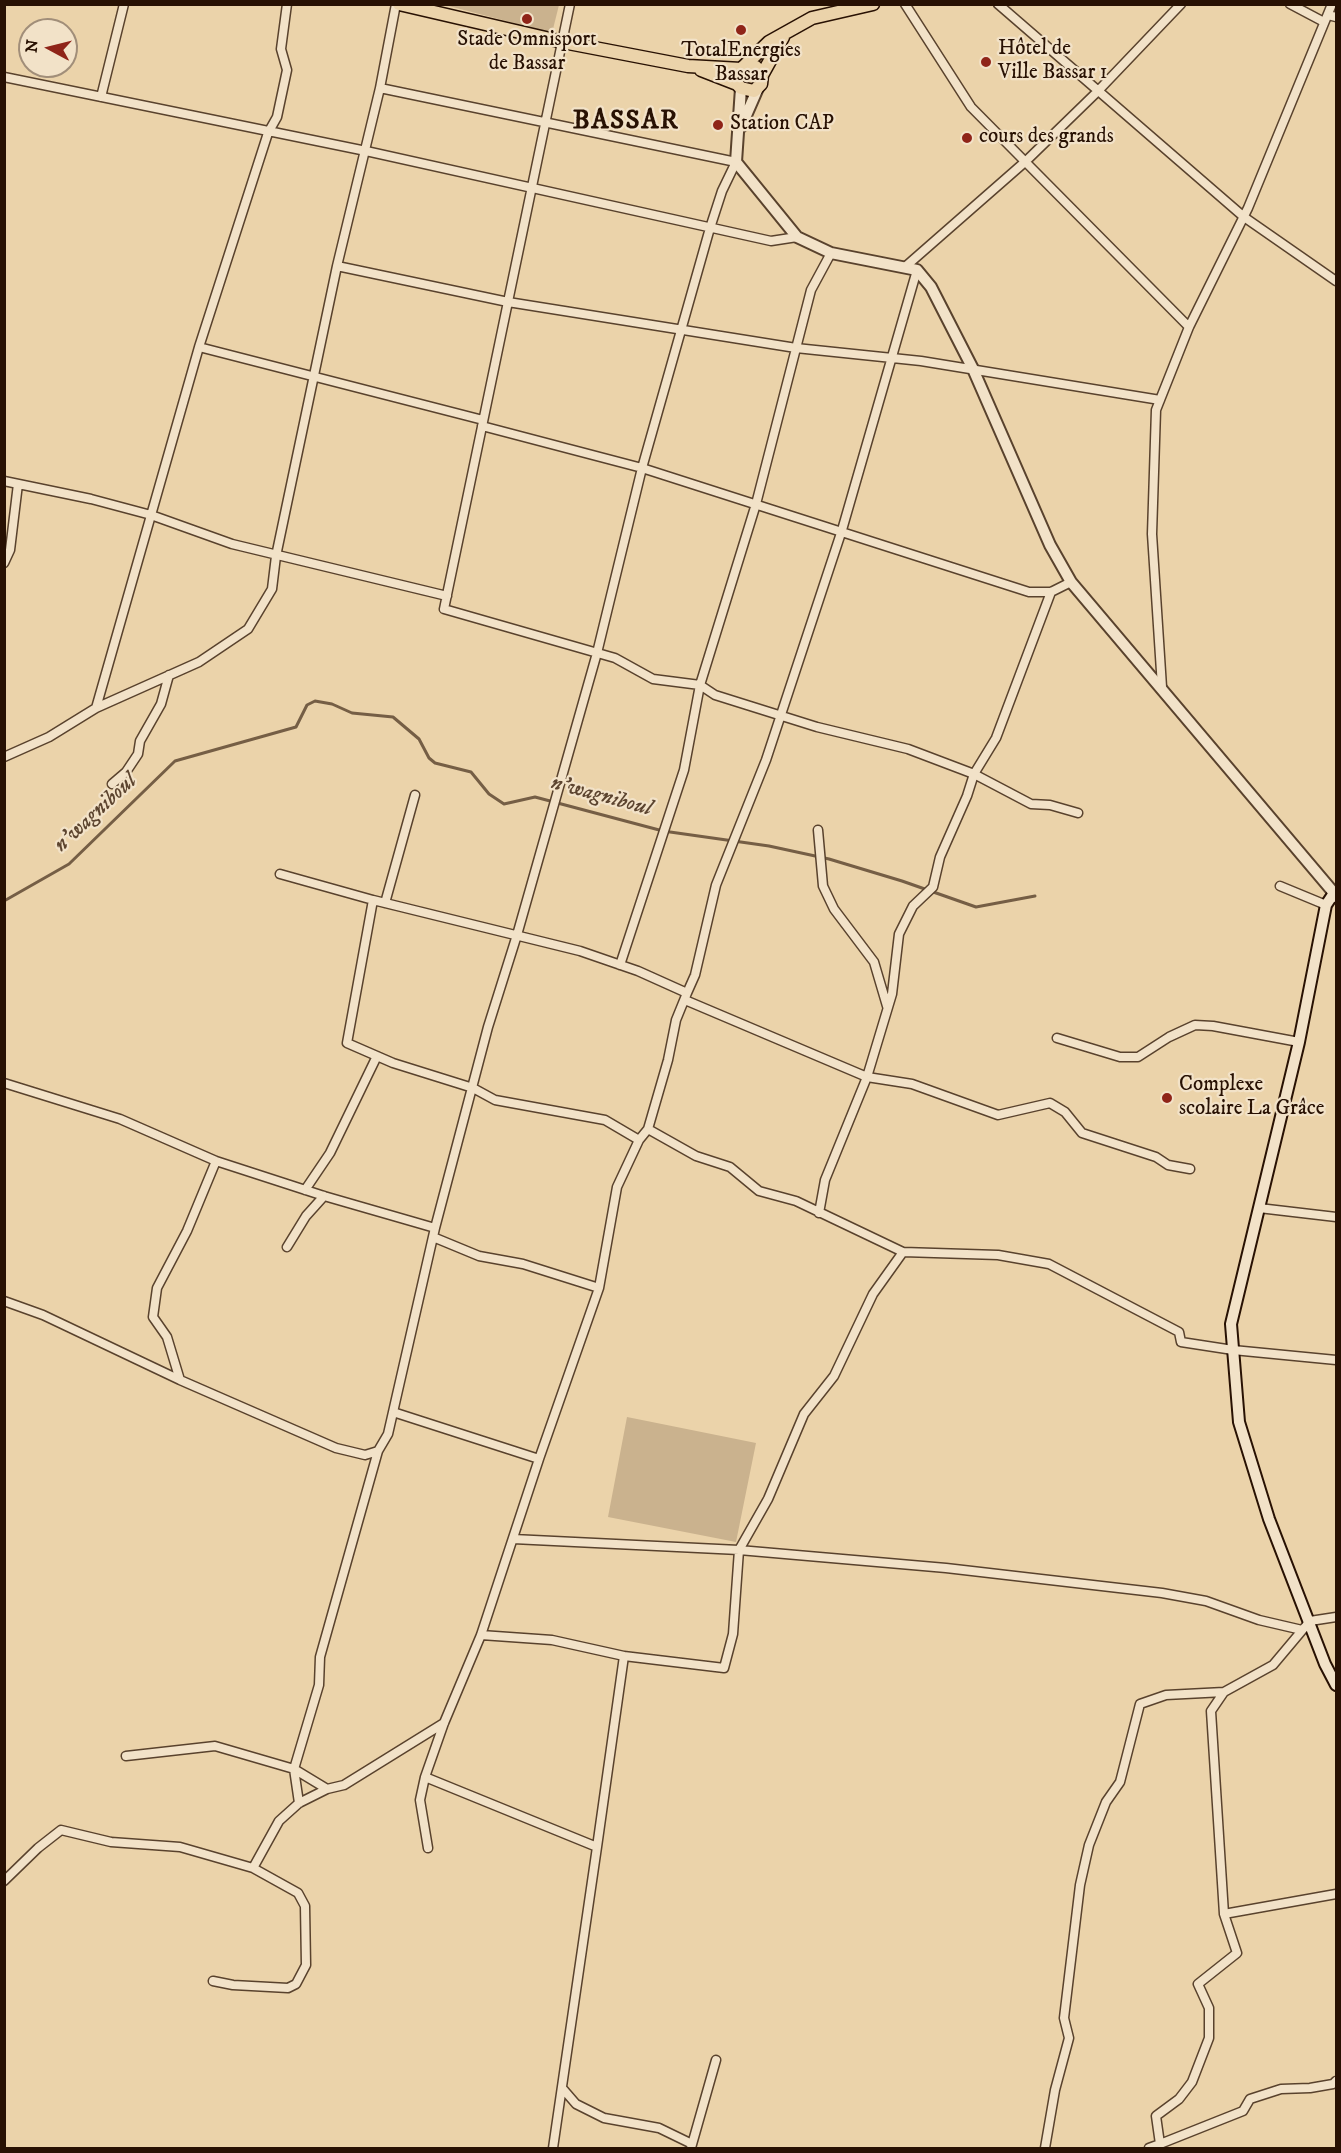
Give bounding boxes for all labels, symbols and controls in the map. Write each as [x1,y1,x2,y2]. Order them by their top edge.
marker: Stade Omnisport de Bassar [520,12,534,26]
north arrow [18,18,78,78]
marker: TotalEnergies Bassar [734,23,748,37]
place label: Stade Omnisport de Bassar [457,28,597,78]
place label: Hôtel de Ville Bassar 1 [998,37,1107,87]
text: N [21,38,43,54]
place label: TotalEnergies Bassar [681,39,801,89]
marker: Hôtel de Ville Bassar 1 [979,55,993,69]
district label: BASSAR [573,106,679,138]
place label: Station CAP [730,112,834,138]
marker: Station CAP [711,118,725,132]
place label: cours des grands [979,125,1114,151]
marker: cours des grands [960,131,974,145]
water label: n'wagniboul [49,769,143,859]
water label: n'wagniboul [547,771,655,823]
place label: Complexe scolaire La Grâce [1179,1073,1325,1123]
marker: Complexe scolaire La Grâce [1160,1091,1174,1105]

